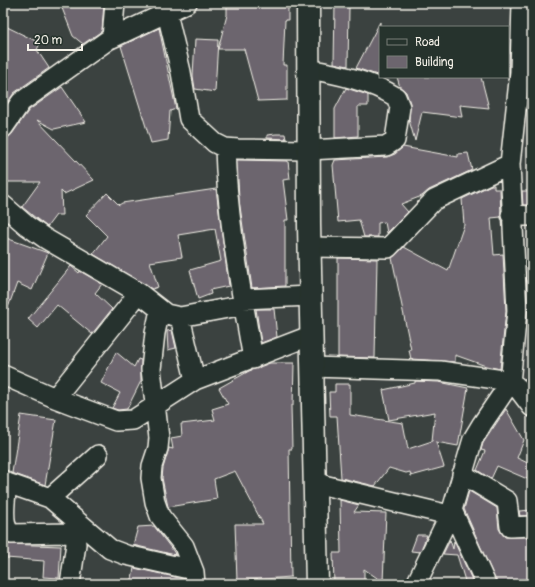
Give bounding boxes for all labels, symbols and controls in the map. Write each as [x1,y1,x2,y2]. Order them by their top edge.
scale bar [28,26,82,52]
legend [379,26,509,78]
text: 20 m [34,33,63,48]
text: Road [415,35,440,50]
text: Building [415,55,454,70]

